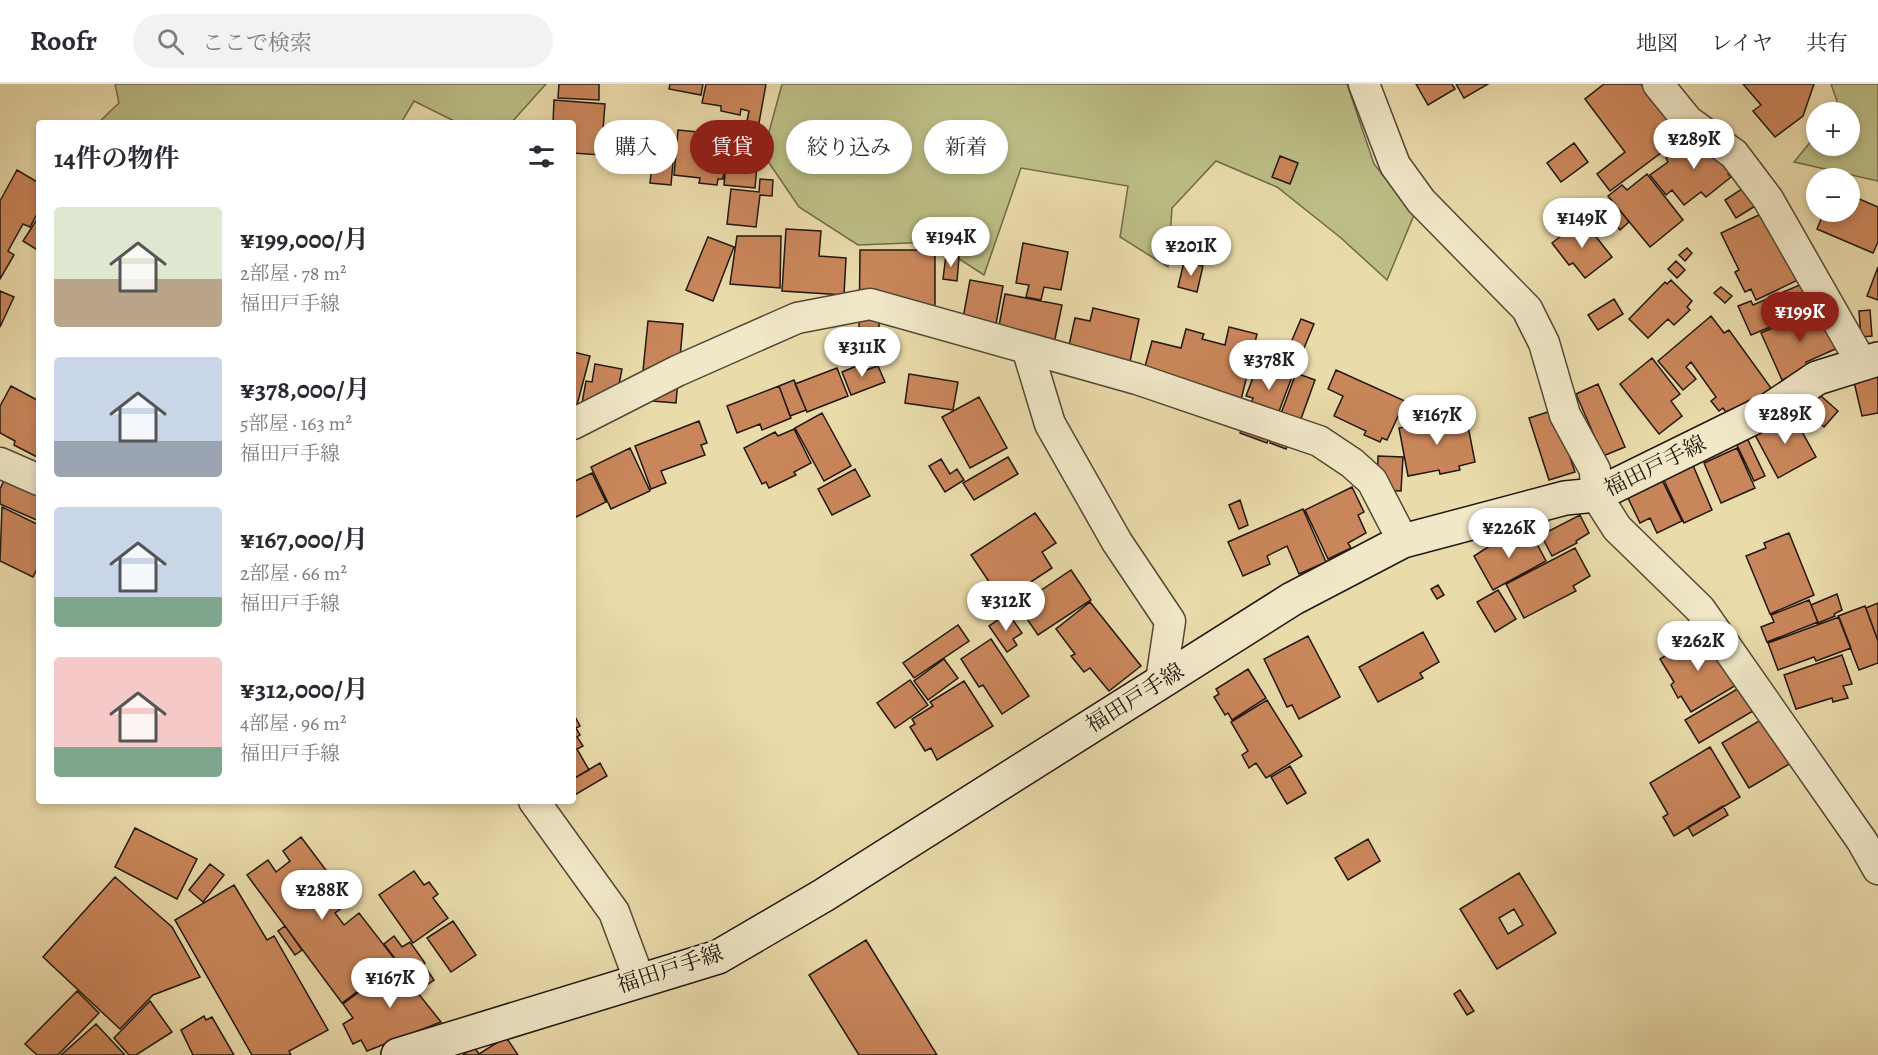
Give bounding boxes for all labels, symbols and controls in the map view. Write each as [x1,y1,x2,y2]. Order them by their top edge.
search box [133,14,553,68]
text: Roofr [30,22,97,60]
icon: search [154,25,187,58]
text: ここで検索 [202,28,312,58]
text: 地図 [1636,29,1678,57]
text: レイヤ [1711,29,1773,57]
text: 共有 [1806,29,1848,57]
map controls [1806,102,1860,222]
button: + [1806,102,1860,156]
pin: ¥289K [1652,119,1736,170]
chip: 購入 [594,120,678,174]
chip: 賃貸 [690,120,774,174]
chip: 絞り込み [786,120,912,174]
chip: 新着 [924,120,1008,174]
text: ¥289K [1667,125,1721,152]
icon: filters [525,140,558,173]
text: 14件の物件 [54,141,180,176]
button: − [1806,168,1860,222]
pin: ¥149K [1540,198,1624,249]
text: ¥149K [1557,204,1607,231]
pin: ¥194K [909,217,993,268]
text: ¥199,000/月 [240,222,369,257]
text: ¥194K [926,223,976,250]
pin: ¥201K [1149,226,1233,277]
icon: home [102,231,174,303]
text: ¥201K [1165,232,1217,259]
text: 2部屋 · 78 m² [240,260,347,287]
text: 福田戸手線 [240,290,340,317]
pin: ¥199K [1758,292,1842,343]
text: ¥199K [1775,298,1825,325]
pin: ¥311K [820,327,904,378]
text: ¥311K [838,333,886,360]
pin: ¥378K [1227,340,1311,391]
text: ¥378K [1243,346,1295,373]
text: ¥378,000/月 [240,372,370,407]
icon: home [102,381,174,453]
pin: ¥289K [1743,394,1827,445]
pin: ¥167K [1395,395,1479,446]
text: ¥289K [1758,400,1812,427]
text: ¥167K [1412,401,1462,428]
text: 5部屋 · 163 m² [240,410,352,437]
street label: 福田戸手線 [1599,428,1711,504]
text: 福田戸手線 [240,440,340,467]
pin: ¥226K [1467,508,1551,559]
text: ¥226K [1482,514,1536,541]
text: ¥167,000/月 [240,522,368,557]
icon: home [102,531,174,603]
text: 2部屋 · 66 m² [240,560,347,587]
pin: ¥312K [964,581,1048,632]
text: ¥312K [981,587,1031,614]
text: 福田戸手線 [240,590,340,617]
pin: ¥262K [1656,621,1740,672]
text: ¥262K [1671,627,1725,654]
street label: 福田戸手線 [1080,656,1190,740]
text: ¥312,000/月 [240,672,369,707]
icon: home [102,681,174,753]
text: 4部屋 · 96 m² [240,710,346,737]
text: 福田戸手線 [240,740,340,767]
pin: ¥288K [280,870,364,921]
text: ¥288K [295,876,349,903]
street label: 福田戸手線 [613,938,727,1000]
pin: ¥167K [348,958,432,1009]
text: ¥167K [365,964,415,991]

